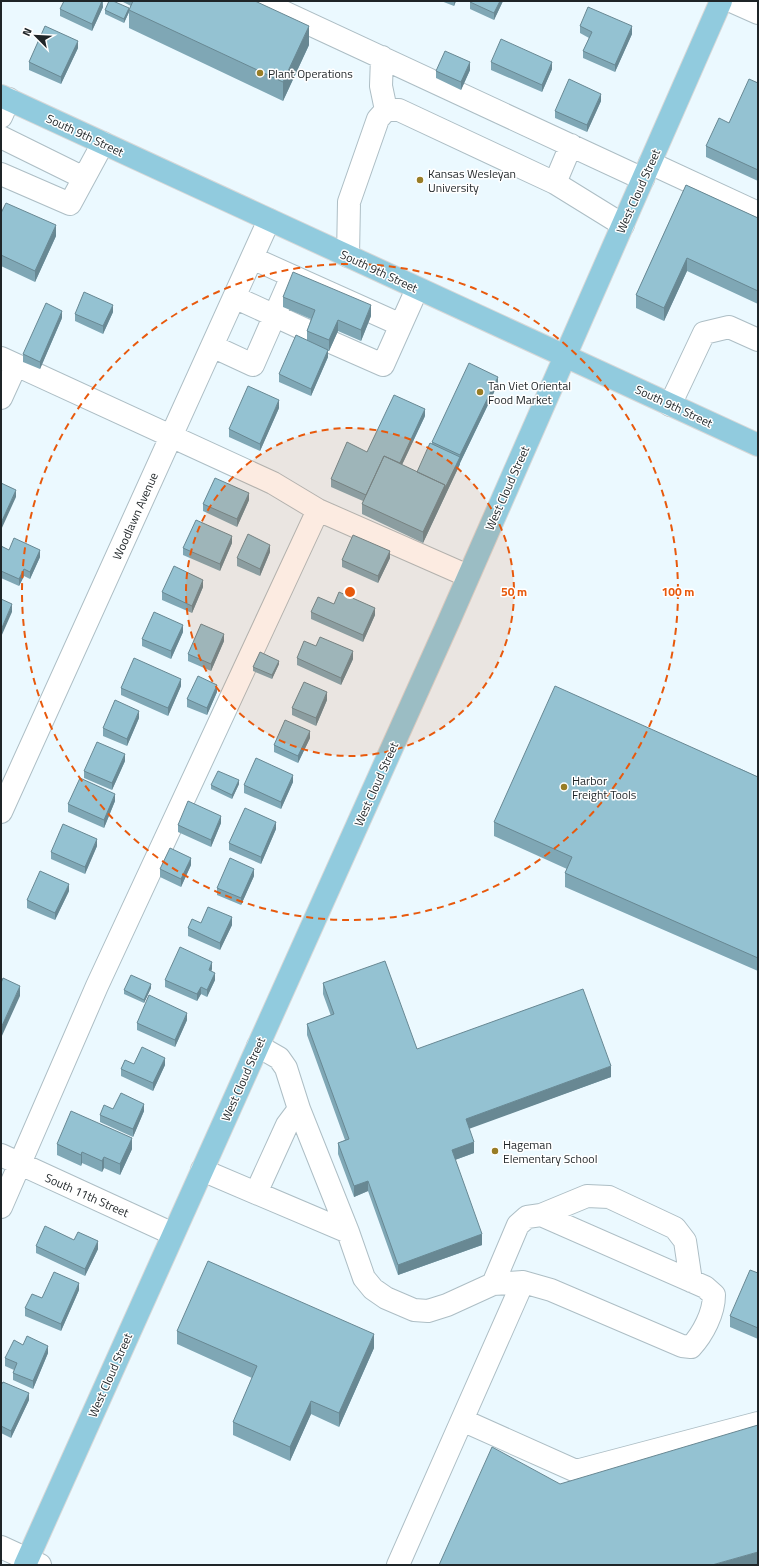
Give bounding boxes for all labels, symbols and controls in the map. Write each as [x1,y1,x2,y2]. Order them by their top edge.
north arrow [16,16,56,56]
text: N [18,25,36,39]
place label: Plant Operations [268,64,353,83]
marker: Plant Operations [255,68,265,78]
street label: South 9th Street [43,109,128,162]
street label: West Cloud Street [611,145,665,236]
place label: Kansas Wesleyan University [428,164,516,197]
marker: Kansas Wesleyan University [415,175,425,185]
street label: South 9th Street [337,245,422,298]
place label: Tan Viet Oriental Food Market [488,376,571,409]
street label: South 9th Street [632,380,717,433]
marker: Tan Viet Oriental Food Market [475,387,485,397]
street label: West Cloud Street [480,442,534,533]
street label: Woodlawn Avenue [107,469,163,563]
text: 50 m [501,582,527,601]
text: 100 m [662,582,694,601]
centre of rings [343,585,357,599]
street label: West Cloud Street [349,738,403,829]
place label: Harbor Freight Tools [572,771,637,804]
marker: Harbor Freight Tools [559,782,569,792]
street label: West Cloud Street [216,1033,270,1124]
place label: Hageman Elementary School [503,1135,597,1168]
marker: Hageman Elementary School [490,1146,500,1156]
street label: South 11th Street [42,1168,133,1222]
street label: West Cloud Street [83,1329,137,1420]

